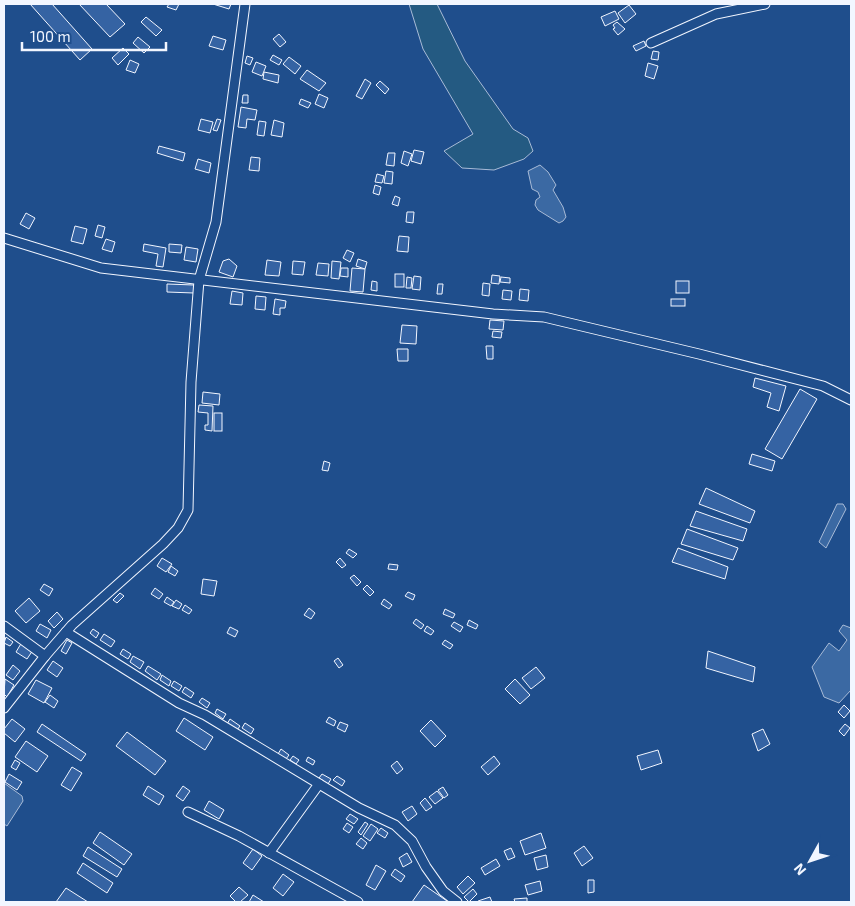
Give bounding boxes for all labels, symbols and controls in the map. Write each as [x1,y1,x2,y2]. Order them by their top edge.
scale bar [22,20,166,52]
text: 100 m [30,27,71,45]
north arrow [785,836,835,886]
text: N [790,860,809,879]

